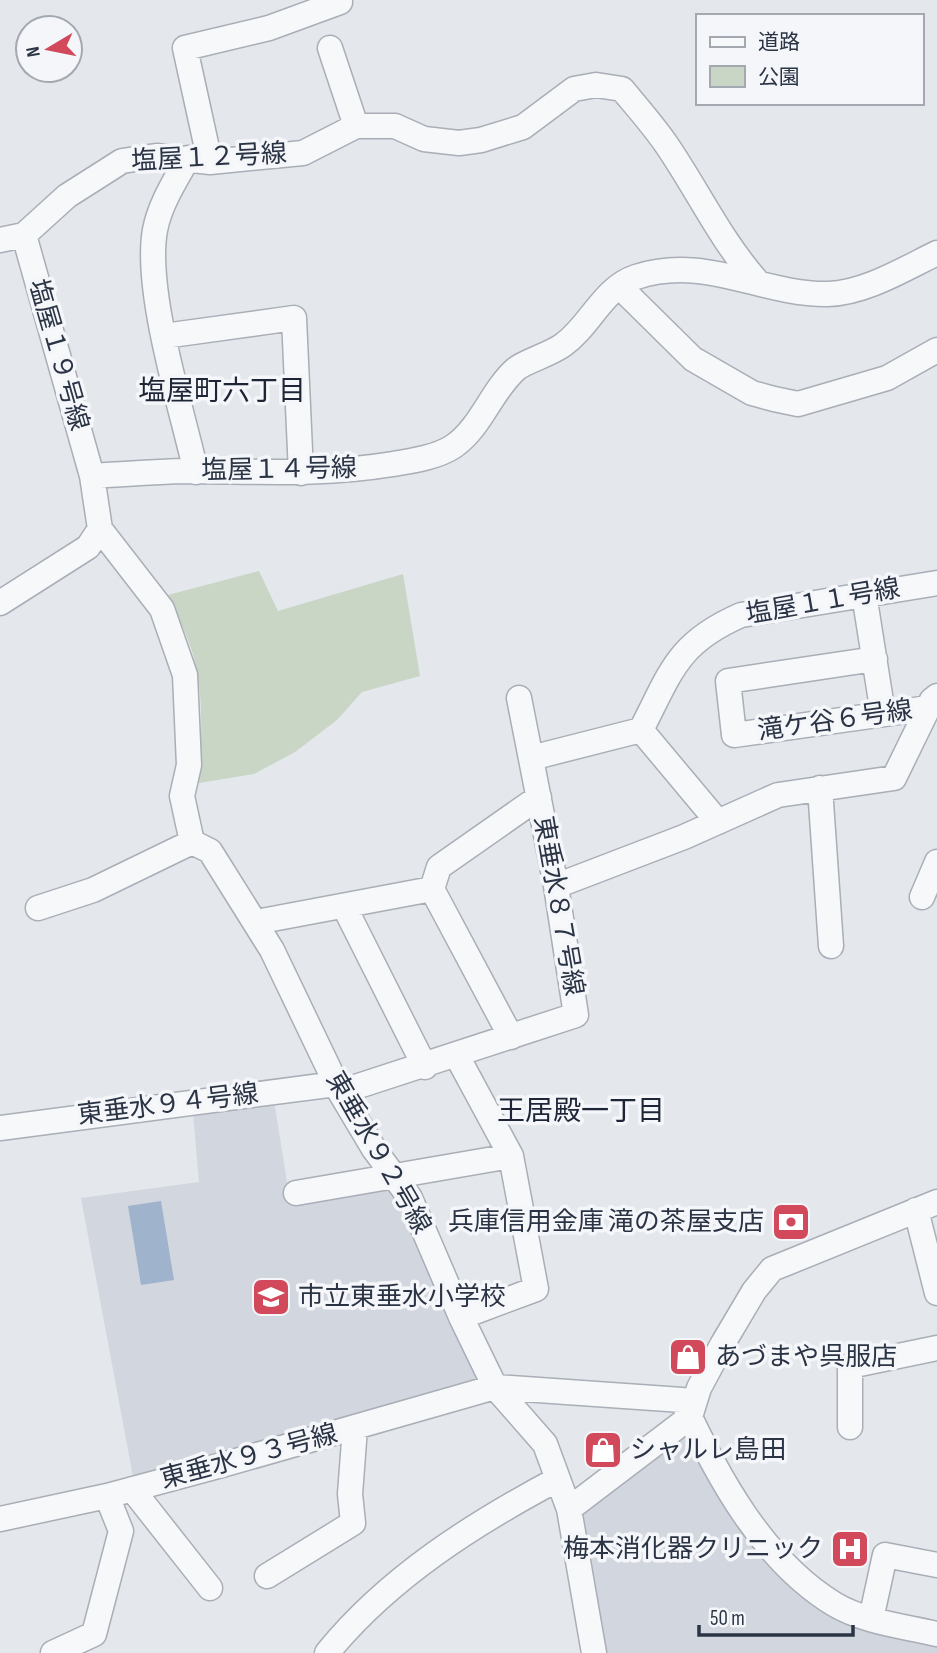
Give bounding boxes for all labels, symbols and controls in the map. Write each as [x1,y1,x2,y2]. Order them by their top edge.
north arrow [14,14,84,84]
legend [696,14,923,105]
text: 道路 [758,30,800,55]
text: N [22,45,46,59]
text: 公園 [758,65,800,90]
street label: 塩屋１２号線 [130,138,288,178]
street label: 塩屋１９号線 [22,276,94,434]
district label: 塩屋町六丁目 [138,375,306,408]
street label: 塩屋１４号線 [201,453,357,487]
street label: 塩屋１１号線 [743,573,903,631]
street label: 滝ケ谷６号線 [756,695,914,747]
street label: 東垂水８７号線 [527,814,589,998]
street label: 東垂水９２号線 [319,1066,437,1240]
street label: 東垂水９４号線 [76,1079,260,1131]
district label: 王居殿一丁目 [497,1095,665,1128]
bank icon: 兵庫信用金庫 滝の茶屋支店 [770,1201,812,1243]
place label: 兵庫信用金庫 滝の茶屋支店 [448,1207,764,1238]
school or university icon: 市立東垂水小学校 [250,1276,292,1318]
place label: 市立東垂水小学校 [298,1282,506,1313]
shop icon: あづまや呉服店 [667,1336,709,1378]
place label: あづまや呉服店 [715,1342,897,1373]
street label: 東垂水９３号線 [157,1418,341,1496]
shop icon: シャルレ島田 [582,1429,624,1471]
place label: シャルレ島田 [630,1435,786,1466]
hospital icon: 梅本消化器クリニック [829,1528,871,1570]
place label: 梅本消化器クリニック [563,1534,823,1565]
scale bar [699,1594,853,1638]
text: 50 m [710,1606,745,1631]

